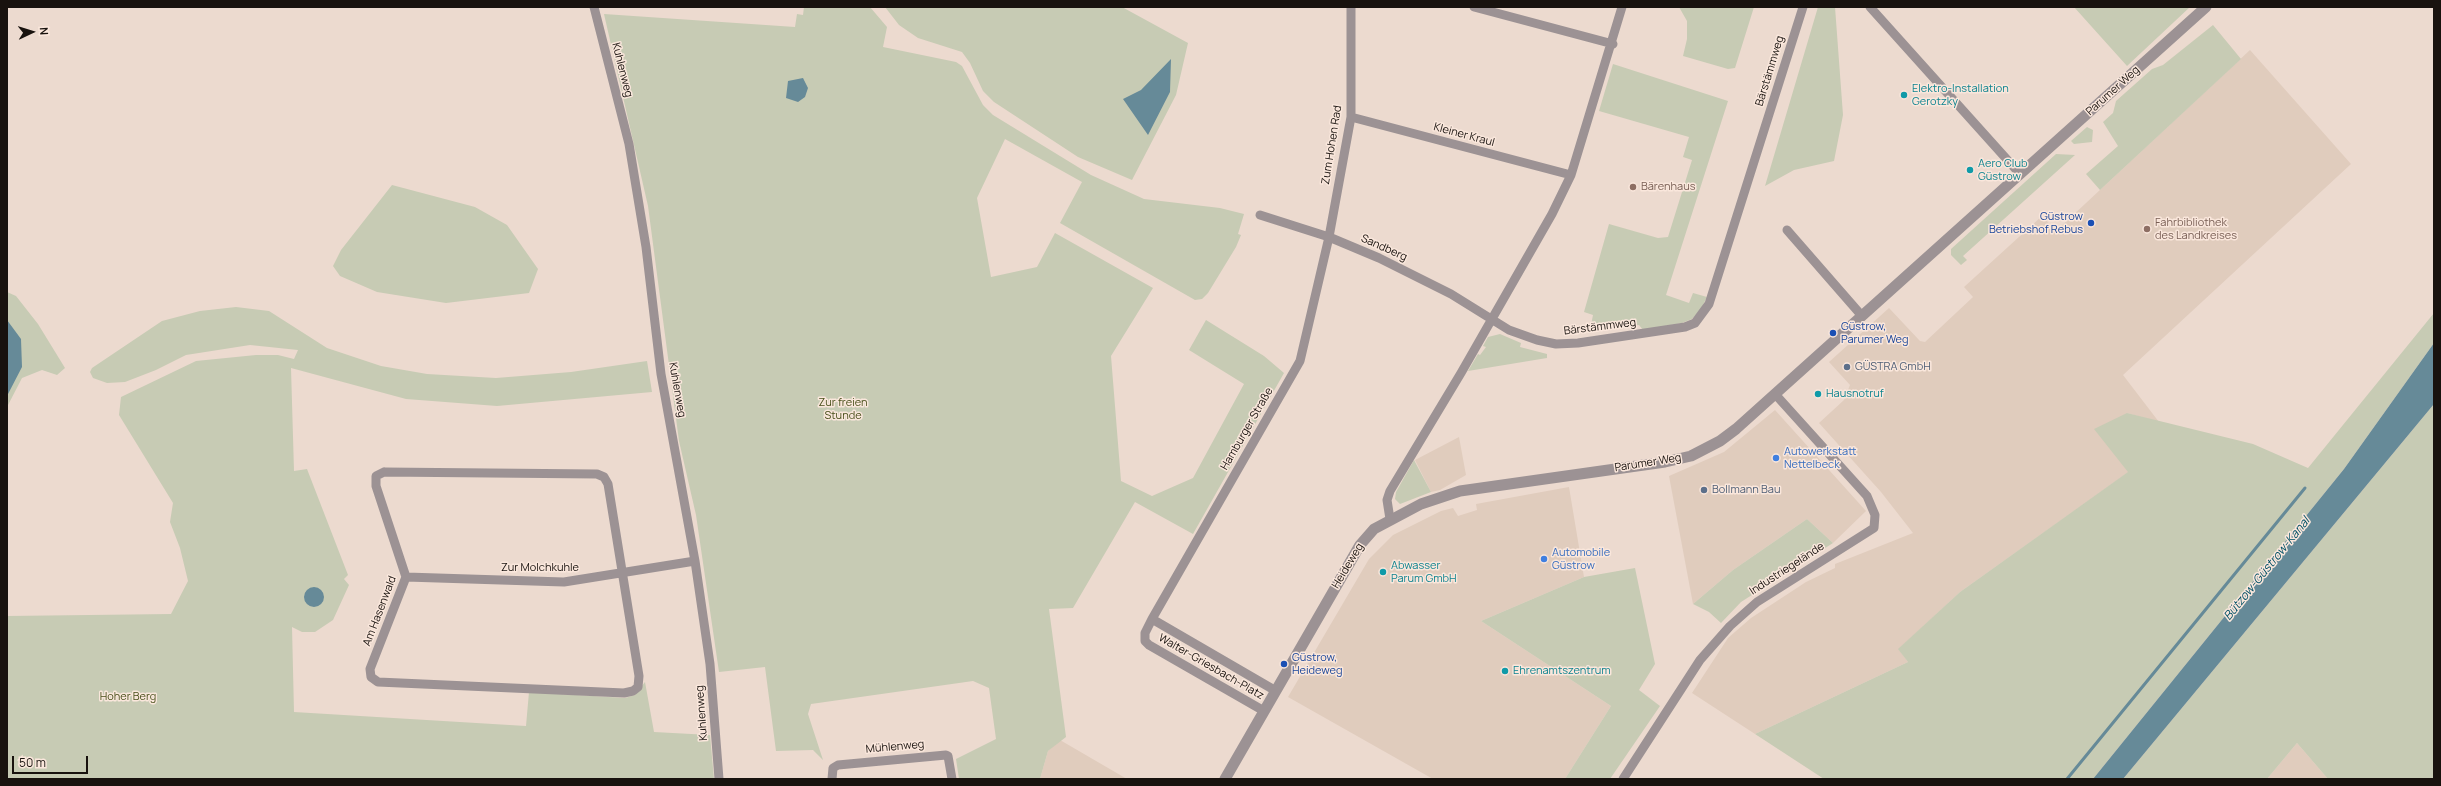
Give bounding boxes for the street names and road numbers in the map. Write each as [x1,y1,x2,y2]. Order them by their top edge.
street label: Bärstämmweg [1753,34,1787,108]
street label: Kuhlenweg [609,41,635,99]
street label: Parumer Weg [2084,64,2142,118]
street label: Zum Hohen Rad [1319,104,1345,186]
street label: Kleiner Kraul [1432,121,1496,149]
street label: Sandberg [1359,232,1409,264]
street label: Bärstämmweg [1563,316,1637,338]
street label: Kuhlenweg [666,361,688,419]
street label: Hamburger Straße [1218,385,1276,473]
street label: Parumer Weg [1614,451,1682,475]
street label: Industriegelände [1747,540,1827,598]
street label: Heideweg [1329,541,1367,591]
street label: Zur Molchkuhle [501,561,579,575]
street label: Am Hasenwald [361,574,399,648]
street label: Walter-Griesbach-Platz [1156,631,1266,703]
street label: Kuhlenweg [693,685,711,741]
street label: Mühlenweg [865,738,925,756]

